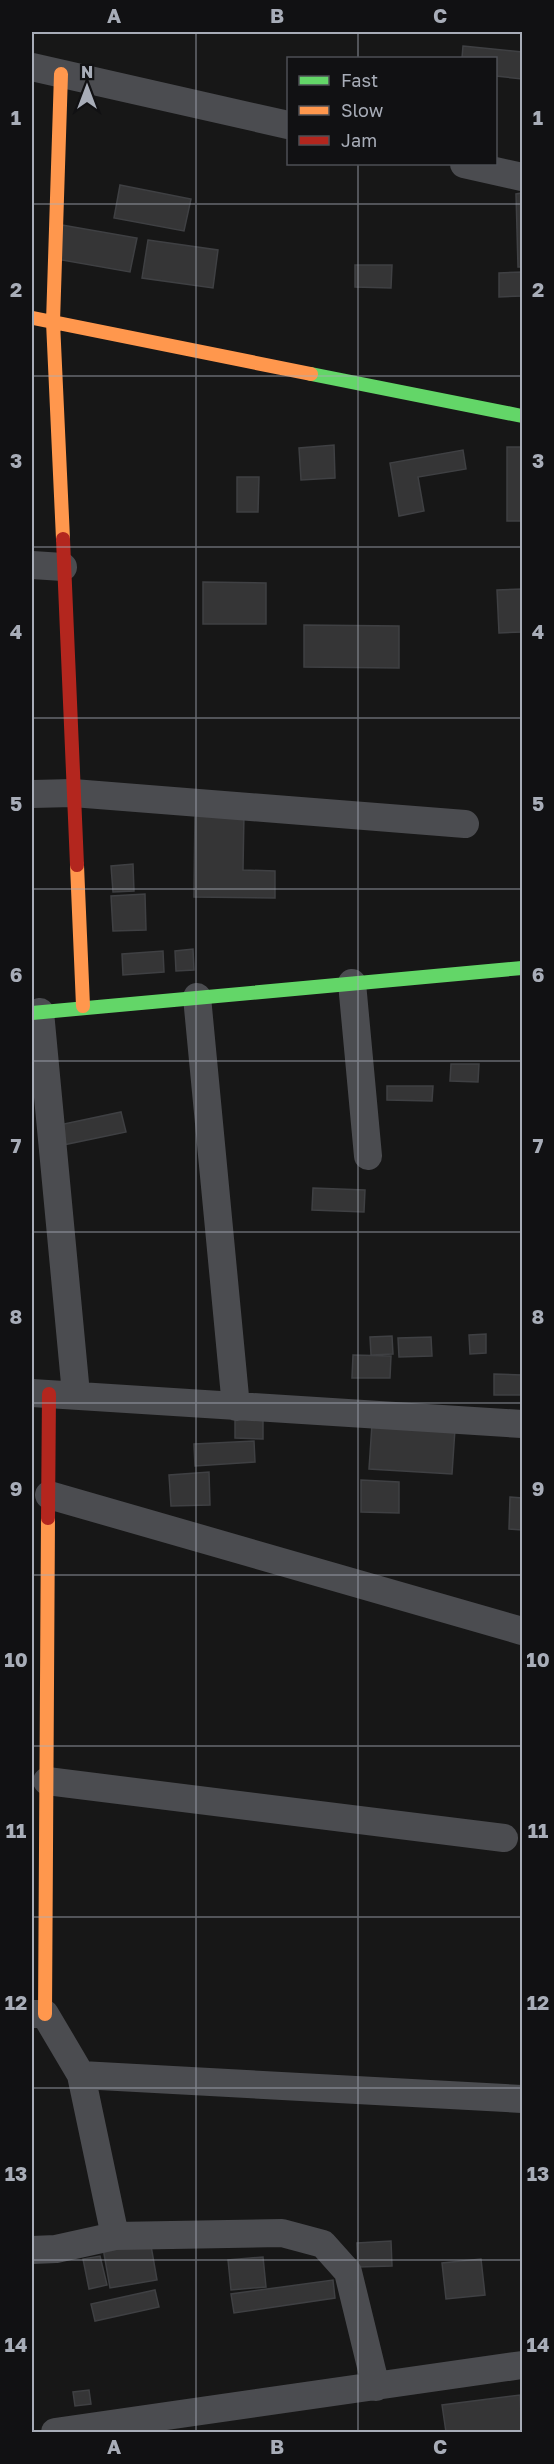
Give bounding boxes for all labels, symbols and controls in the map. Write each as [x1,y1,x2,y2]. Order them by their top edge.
text: A [107,3,121,27]
text: B [270,3,284,27]
text: C [433,3,447,27]
north arrow [57,57,117,117]
legend [287,57,497,165]
text: N [81,62,93,82]
text: Fast [341,69,378,91]
text: Slow [341,99,384,121]
text: 1 [11,105,21,129]
text: 1 [533,105,543,129]
text: Jam [341,129,377,151]
text: 2 [10,277,22,301]
text: 2 [532,277,544,301]
text: 3 [10,448,22,472]
text: 3 [532,448,544,472]
text: 4 [10,619,22,643]
text: 4 [532,619,544,643]
text: 5 [10,791,22,815]
text: 5 [532,791,544,815]
text: 6 [10,962,22,986]
text: 6 [532,962,544,986]
text: 7 [11,1133,22,1157]
text: 7 [533,1133,544,1157]
text: 8 [10,1304,22,1328]
text: 8 [532,1304,544,1328]
text: 9 [10,1476,22,1500]
text: 9 [532,1476,544,1500]
text: 10 [4,1647,28,1671]
text: 10 [526,1647,550,1671]
text: 11 [6,1818,26,1842]
text: 11 [528,1818,548,1842]
text: 12 [5,1990,27,2014]
text: 12 [527,1990,549,2014]
text: 13 [5,2161,27,2185]
text: 13 [527,2161,549,2185]
text: 14 [5,2332,27,2356]
text: 14 [527,2332,549,2356]
text: A [107,2434,121,2458]
text: B [270,2434,284,2458]
text: C [433,2434,447,2458]

